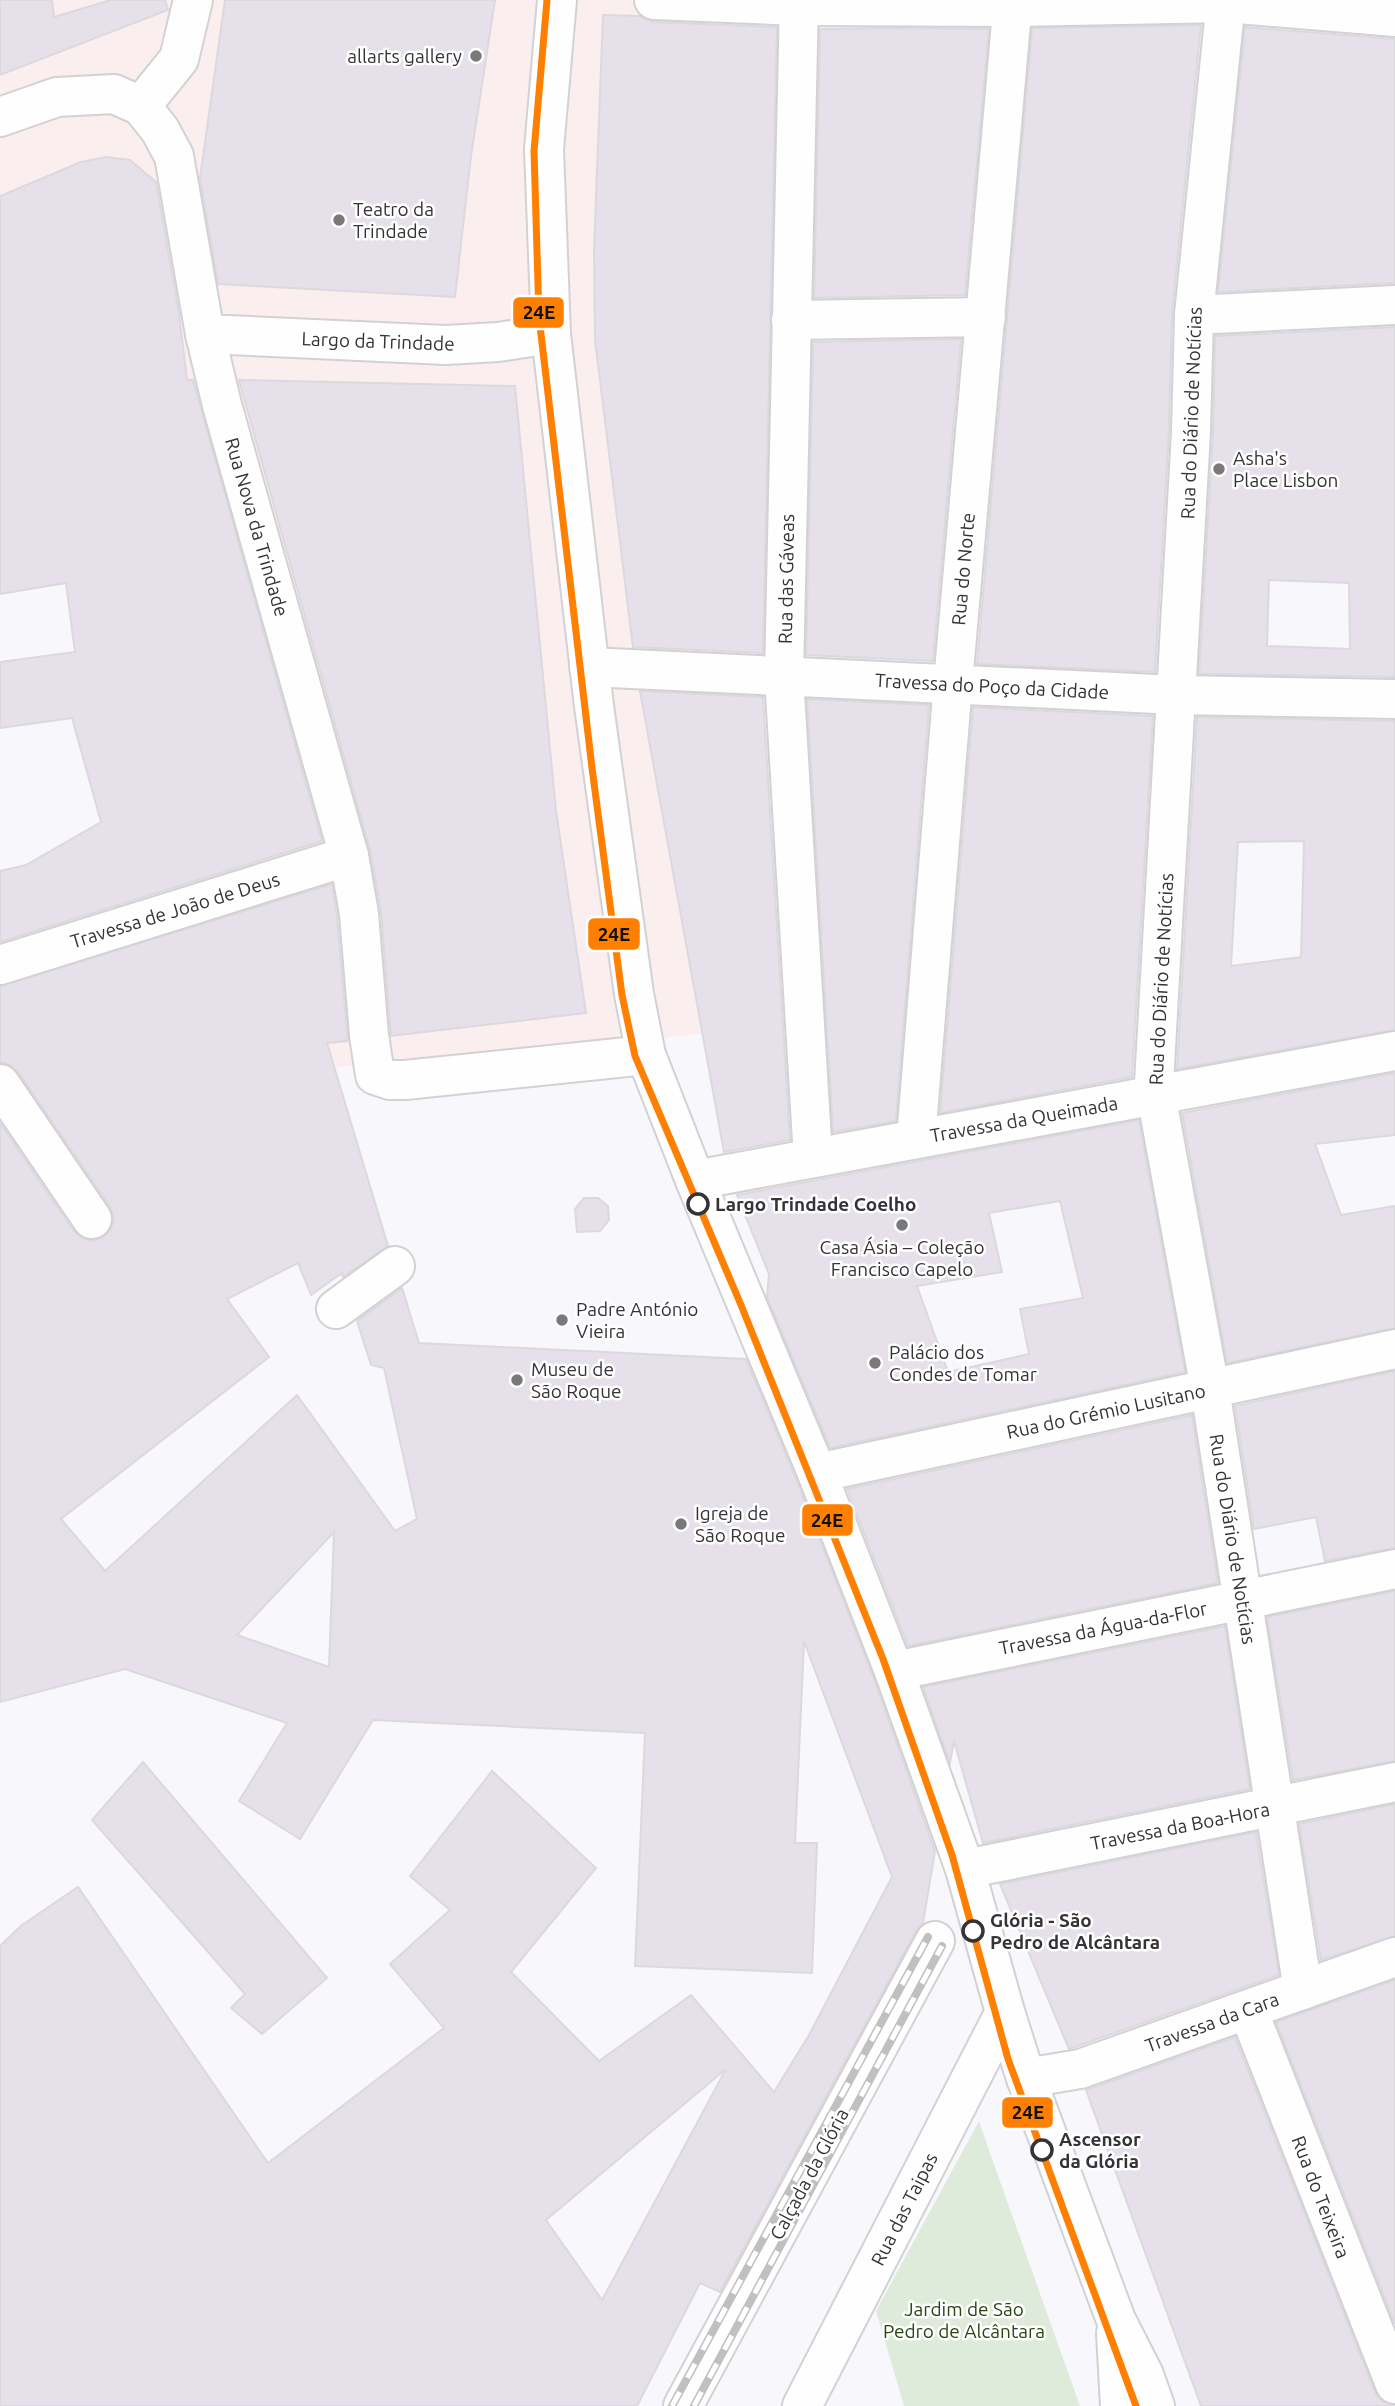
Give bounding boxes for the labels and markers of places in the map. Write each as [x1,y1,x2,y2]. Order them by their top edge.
place label: allarts gallery [347,45,462,67]
marker: allarts gallery [468,48,484,64]
place label: Teatro da Trindade [353,198,434,242]
marker: Teatro da Trindade [331,212,347,228]
place label: Asha's Place Lisbon [1233,447,1338,491]
marker: Asha's Place Lisbon [1211,461,1227,477]
marker: Largo Trindade Coelho [687,1193,709,1215]
place label: Largo Trindade Coelho [715,1193,916,1215]
marker: Casa Ásia – Coleção Francisco Capelo [894,1217,910,1233]
place label: Casa Ásia – Coleção Francisco Capelo [819,1236,985,1280]
place label: Padre António Vieira [576,1298,698,1342]
marker: Padre António Vieira [554,1312,570,1328]
place label: Palácio dos Condes de Tomar [889,1341,1037,1385]
marker: Palácio dos Condes de Tomar [867,1355,883,1371]
place label: Museu de São Roque [531,1358,622,1402]
marker: Museu de São Roque [509,1372,525,1388]
place label: Igreja de São Roque [695,1502,786,1546]
marker: Igreja de São Roque [673,1516,689,1532]
place label: Glória - São Pedro de Alcântara [990,1909,1160,1953]
marker: Glória - São Pedro de Alcântara [962,1920,984,1942]
place label: Ascensor da Glória [1059,2128,1141,2172]
marker: Ascensor da Glória [1031,2139,1053,2161]

